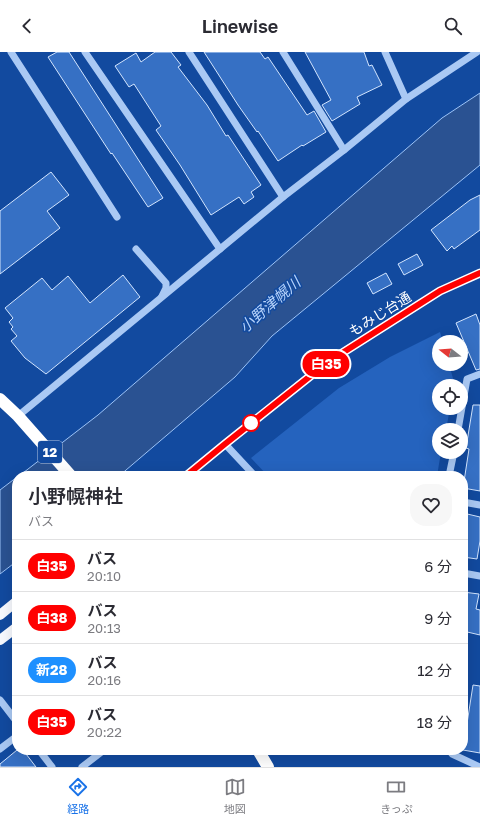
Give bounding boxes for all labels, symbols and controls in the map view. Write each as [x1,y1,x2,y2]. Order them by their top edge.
icon: back [16,15,38,37]
text: Linewise [202,15,278,37]
icon: search [442,15,464,37]
water label: 小野津幌川 [235,272,305,336]
street label: もみじ台通 [346,288,414,339]
north arrow [432,335,468,371]
map controls [432,335,468,459]
line badge: 白35 [303,351,349,377]
text: 白35 [310,355,342,372]
button: locate [432,379,468,415]
unlabelled marker [242,414,260,432]
button: layers [432,423,468,459]
road number: 12 [38,441,62,463]
text: 小野幌神社 [28,484,123,507]
button: heart [410,484,452,526]
text: バス [28,513,54,529]
text: バス [87,549,117,567]
text: 白35 [36,557,67,574]
text: 6 分 [424,557,452,575]
text: 20:10 [87,568,121,584]
text: バス [88,601,118,619]
text: 白38 [36,609,68,626]
text: 9 分 [424,609,452,627]
text: 20:13 [88,620,121,636]
text: バス [88,653,118,671]
text: 新28 [36,661,68,678]
text: 12 分 [417,661,452,679]
text: 20:16 [88,672,121,688]
text: バス [87,705,117,723]
text: 白35 [36,713,67,730]
text: 18 分 [417,713,452,731]
text: 20:22 [87,724,122,740]
tab: 経路 [67,776,89,816]
tab: 地図 [224,776,246,816]
tab: きっぷ [380,776,413,816]

